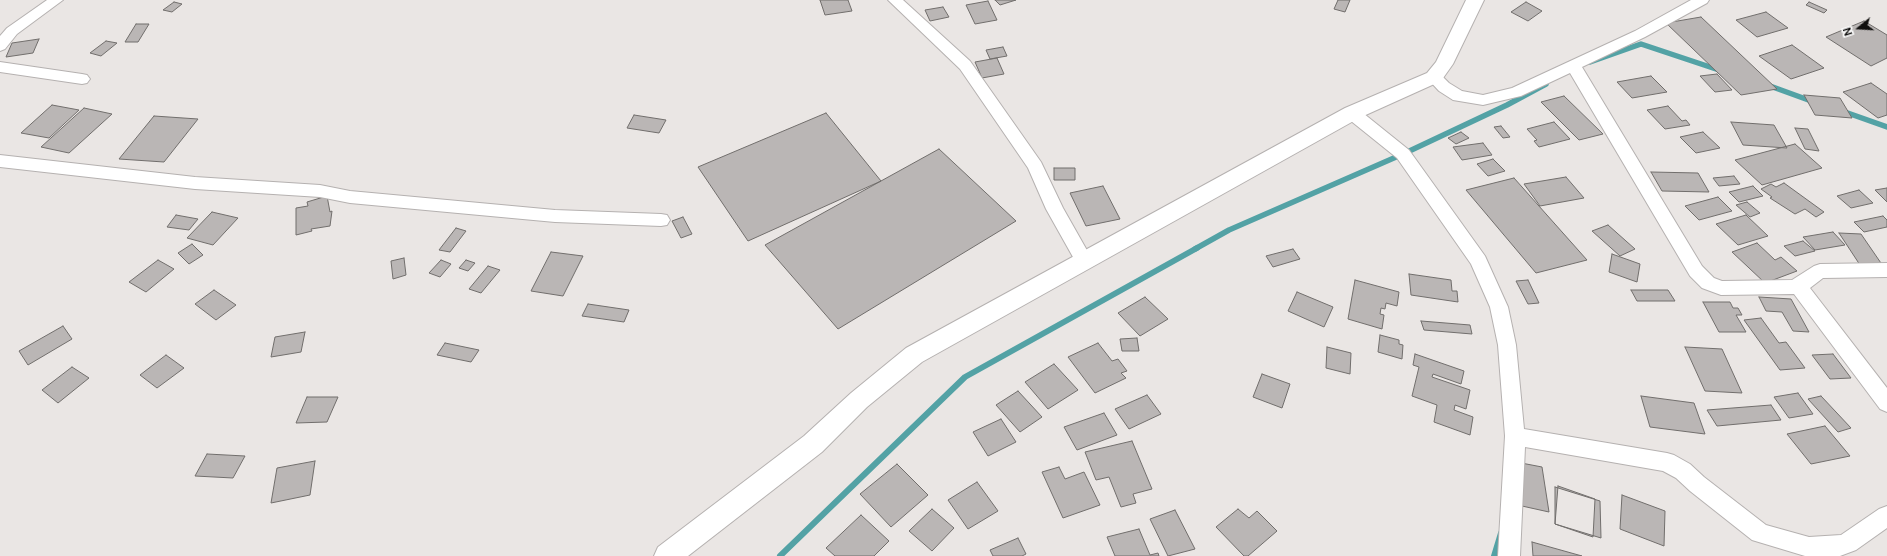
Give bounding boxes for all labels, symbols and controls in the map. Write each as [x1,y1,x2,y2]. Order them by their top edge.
north arrow [1839,8,1879,48]
text: N [1840,26,1855,38]

